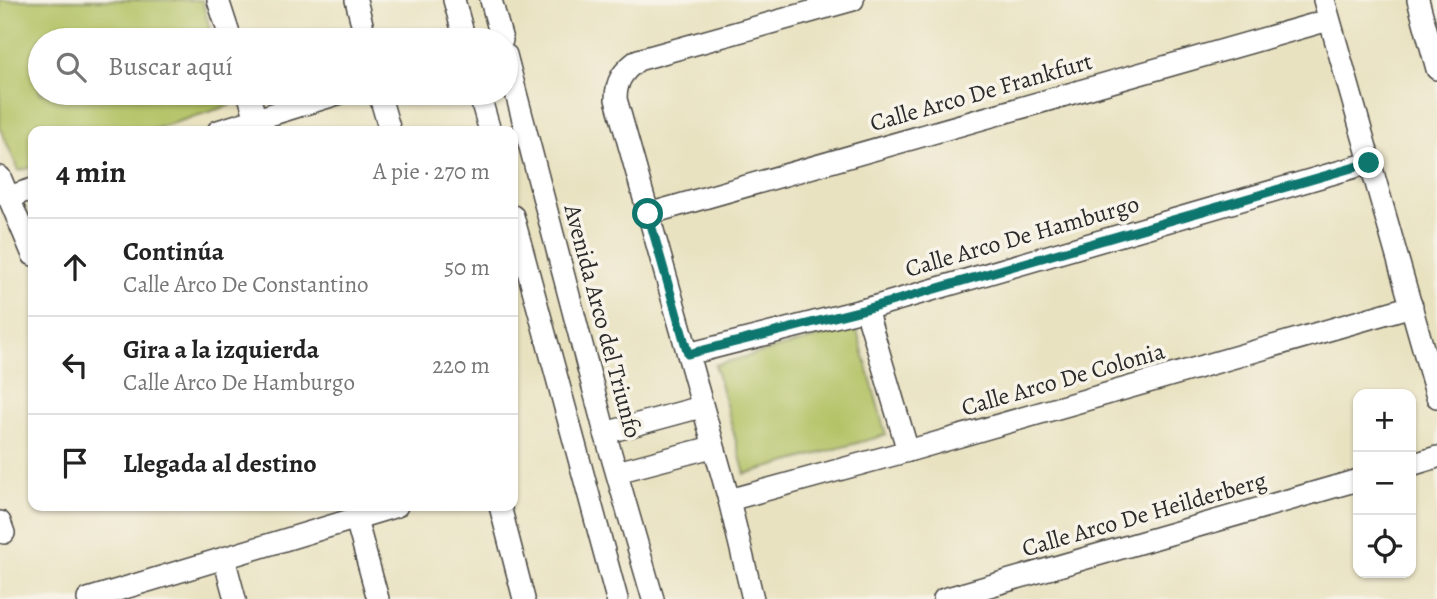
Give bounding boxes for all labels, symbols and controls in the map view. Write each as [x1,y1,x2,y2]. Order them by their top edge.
search box [28,28,518,105]
street label: Calle Arco De Frankfurt [866,45,1096,139]
icon: search [52,48,90,86]
text: Buscar aquí [108,49,233,84]
route end [1353,147,1384,178]
text: 4 min [56,152,126,192]
text: A pie · 270 m [373,156,490,187]
street label: Calle Arco De Hamburgo [901,187,1143,285]
route start [632,198,663,229]
street label: Avenida Arco del Triunfo [556,200,650,441]
text: Continúa [123,234,224,269]
icon: ahead [56,248,94,286]
text: 50 m [444,252,490,283]
text: Calle Arco De Constantino [123,269,368,300]
text: Gira a la izquierda [123,332,319,367]
street label: Calle Arco De Colonia [958,334,1169,423]
icon: left [56,346,94,384]
text: 220 m [432,350,490,381]
text: Calle Arco De Hamburgo [123,367,355,398]
map controls [1353,389,1416,578]
button: + [1353,389,1416,452]
icon: arrive [56,444,94,482]
text: Llegada al destino [123,446,317,481]
button: − [1353,452,1416,515]
street label: Calle Arco De Heilderberg [1018,464,1270,564]
button: locate [1353,515,1416,578]

